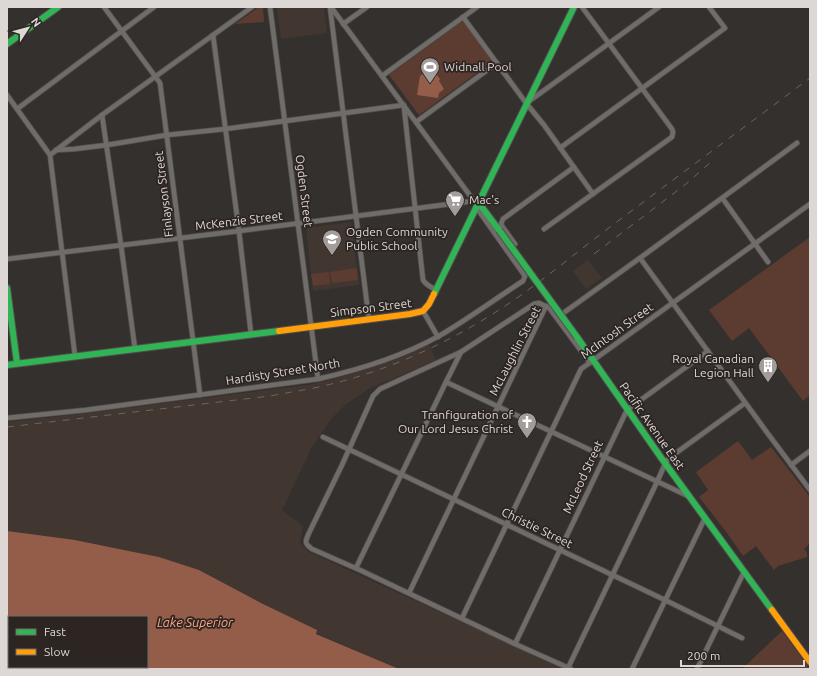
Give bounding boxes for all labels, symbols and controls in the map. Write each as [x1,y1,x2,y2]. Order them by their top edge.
north arrow [8,8,48,48]
text: N [29,15,43,29]
sports icon: Widnall Pool [419,56,441,84]
place label: Widnall Pool [444,60,512,73]
street label: Finlayson Street [152,150,175,238]
street label: Ogden Street [294,154,315,228]
supermarket icon: Mac's [444,189,466,217]
place label: Mac's [469,193,499,206]
street label: McKenzie Street [194,209,284,232]
place label: Ogden Community Public School [346,225,448,252]
school or university icon: Ogden Community Public School [321,228,343,256]
street label: Simpson Street [329,296,413,319]
street label: McIntosh Street [578,300,656,361]
street label: McLaughlin Street [486,304,543,397]
place label: Royal Canadian Legion Hall [672,352,754,379]
building icon: Royal Canadian Legion Hall [757,355,779,383]
street label: Hardisty Street North [225,356,341,387]
street label: Pacific Avenue East [617,380,688,472]
place label: Tranfiguration of Our Lord Jesus Christ [398,408,513,435]
church icon: Tranfiguration of Our Lord Jesus Christ [516,411,538,439]
street label: McLeod Street [560,438,605,515]
street label: Christie Street [500,505,575,550]
water label: Lake Superior [157,615,234,629]
legend [8,616,148,668]
text: Fast [44,625,66,638]
scale bar [681,642,804,668]
text: Slow [44,645,70,658]
text: 200 m [687,649,720,662]

